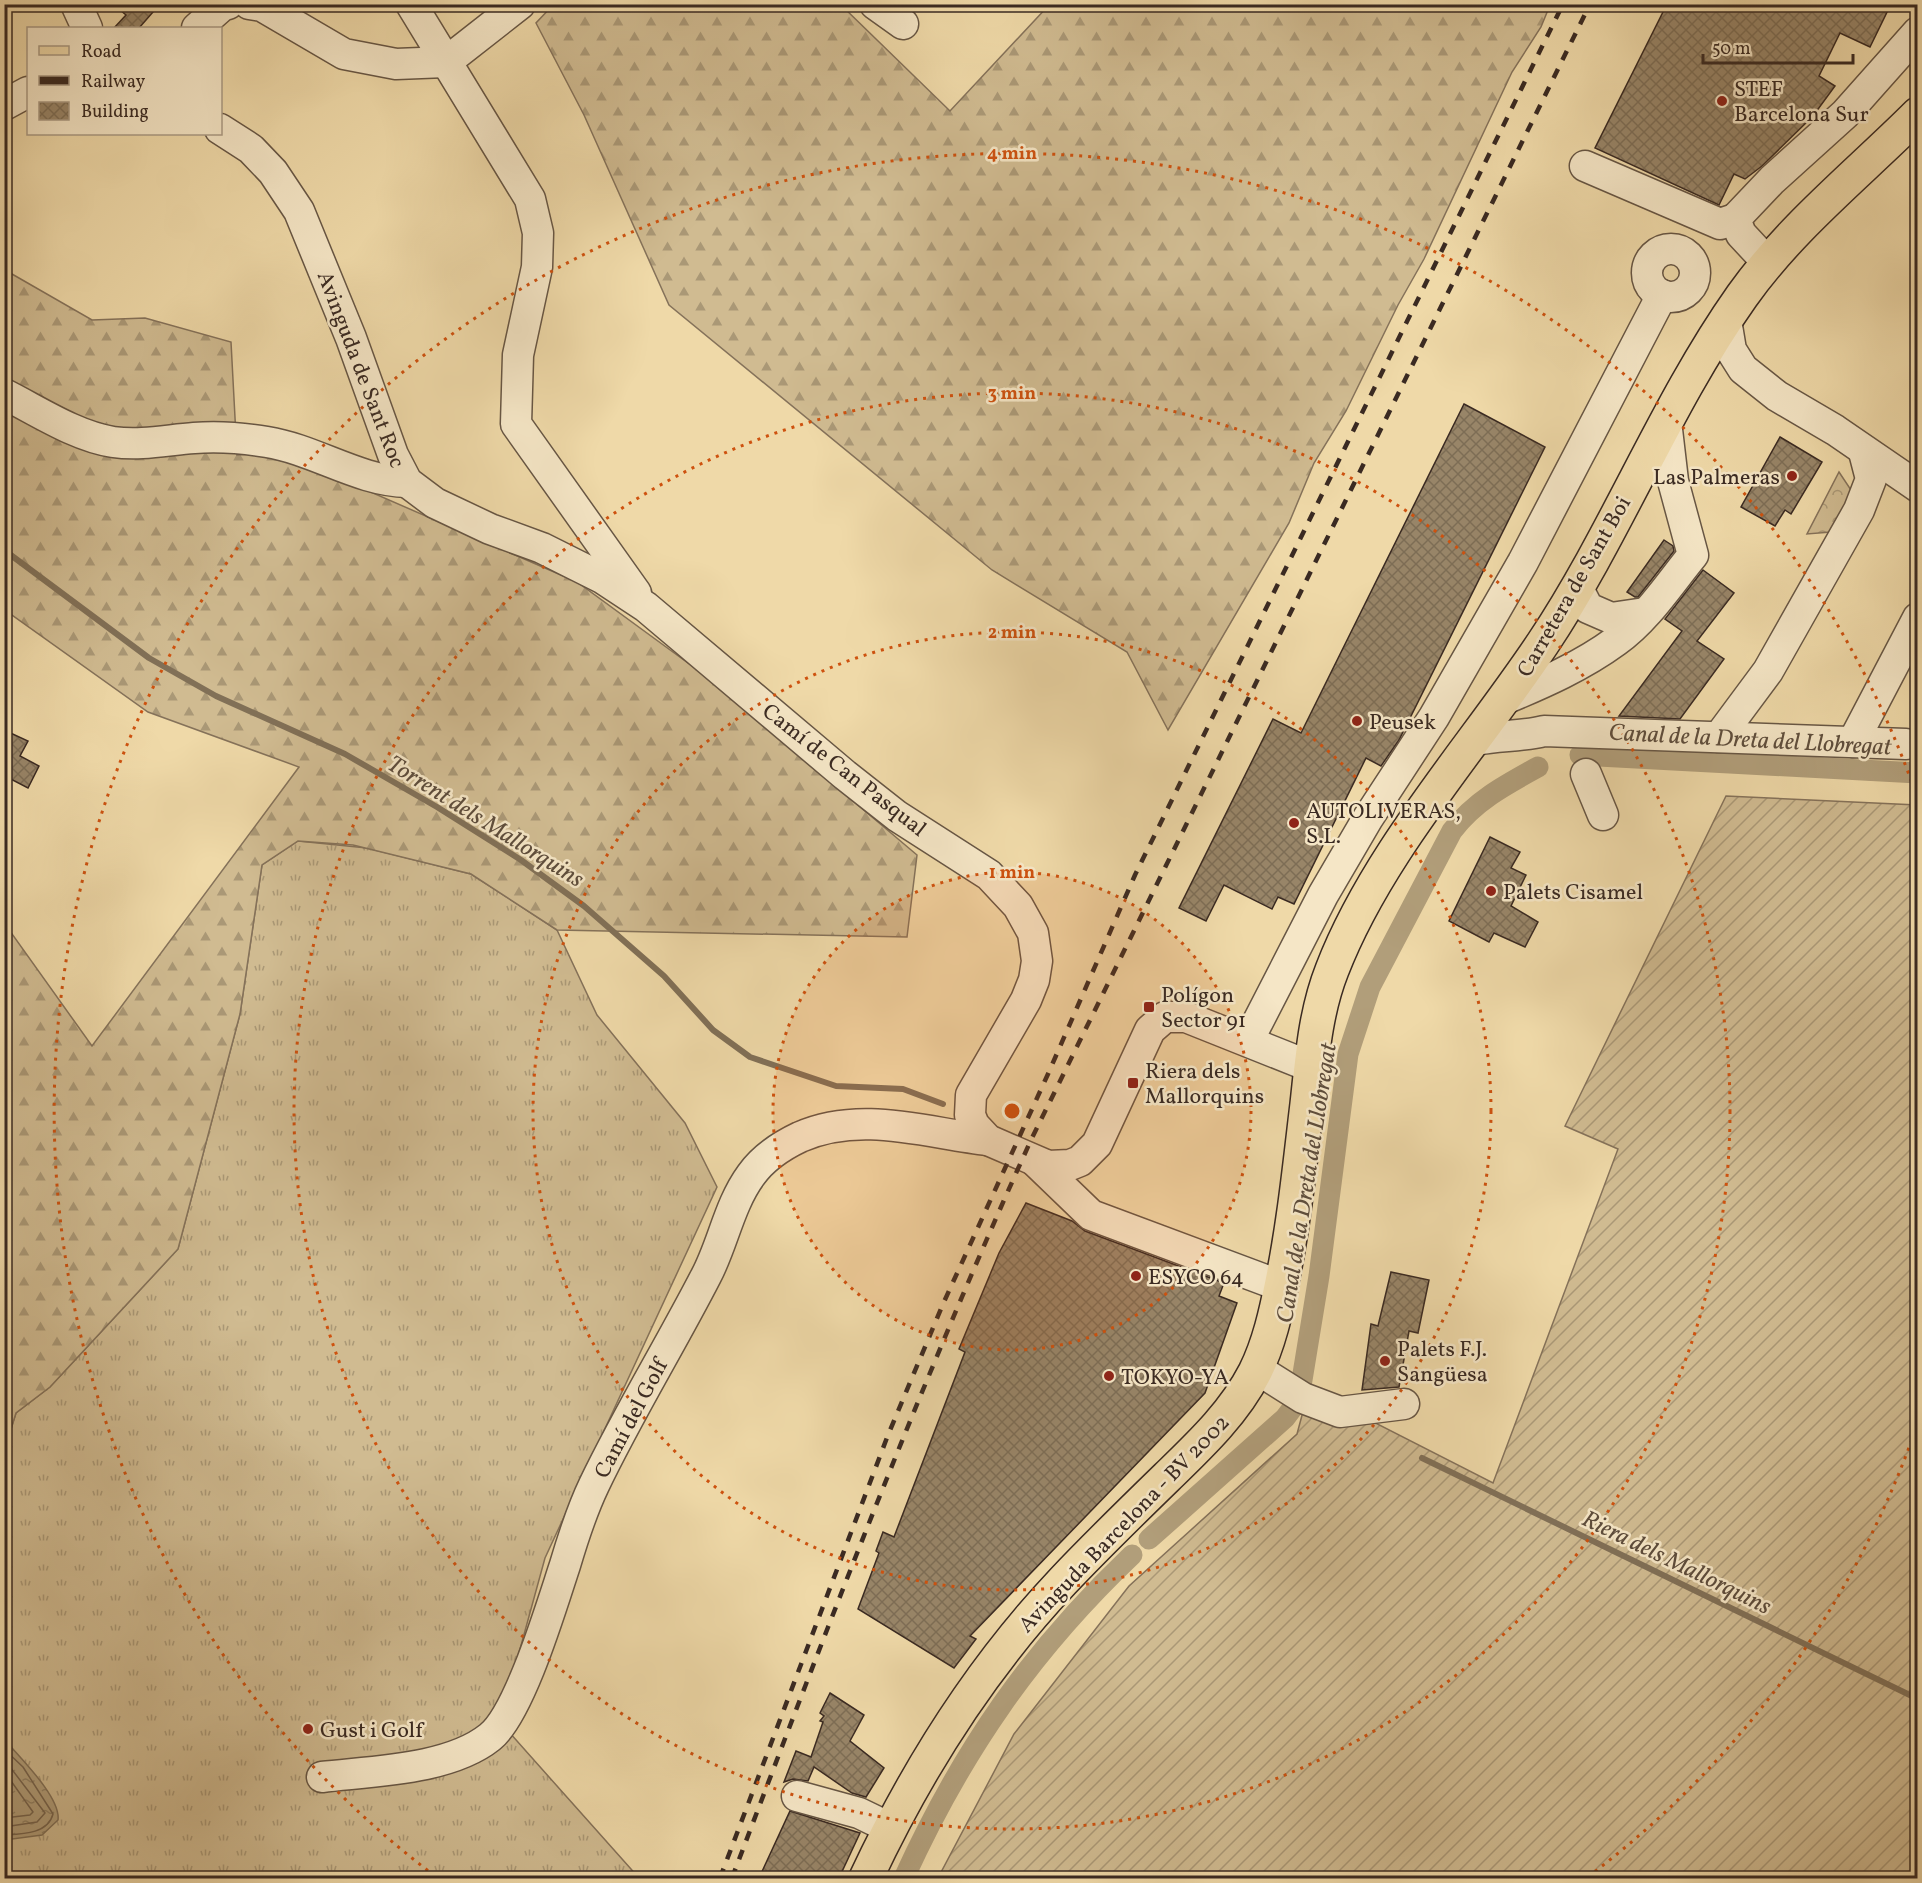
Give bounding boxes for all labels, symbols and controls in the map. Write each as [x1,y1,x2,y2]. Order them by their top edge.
legend [27,27,222,135]
scale bar [1703,27,1853,65]
text: 50 m [1712,37,1751,62]
text: Road [81,40,122,65]
text: Railway [81,70,145,95]
place label: STEF Barcelona Sur [1734,75,1869,131]
marker: STEF Barcelona Sur [1715,94,1729,108]
text: Building [81,100,149,125]
text: 4 min [987,142,1037,167]
street label: Avinguda de Sant Roc [308,267,412,473]
text: 3 min [988,382,1036,407]
place label: Las Palmeras [1653,463,1780,494]
marker: Las Palmeras [1785,469,1799,483]
street label: Carretera de Sant Boi [1511,491,1640,683]
text: 2 min [988,621,1036,646]
street label: Camí de Can Pasqual [755,697,932,845]
place label: Peusek [1369,708,1436,739]
marker: Peusek [1350,714,1364,728]
water label: Canal de la Dreta del Llobregat [1608,717,1893,765]
water label: Torrent dels Mallorquins [380,748,590,897]
place label: AUTOLIVERAS, S.L. [1306,797,1461,853]
marker: AUTOLIVERAS, S.L. [1287,816,1301,830]
text: 1 min [989,861,1035,886]
place label: Palets Cisamel [1503,878,1643,909]
marker: Palets Cisamel [1484,884,1498,898]
place label: Polígon Sector 91 [1161,981,1246,1037]
marker: Polígon Sector 91 [1142,1000,1156,1014]
water label: Canal de la Dreta del Llobregat [1269,1040,1347,1326]
place label: Riera dels Mallorquins [1145,1057,1264,1113]
marker: Riera dels Mallorquins [1126,1076,1140,1090]
centre of rings [1002,1101,1022,1121]
place label: ESYCO 64 [1148,1263,1244,1294]
marker: ESYCO 64 [1129,1269,1143,1283]
place label: Palets F.J. Sangüesa [1397,1335,1488,1391]
street label: Camí del Golf [588,1352,678,1484]
marker: Palets F.J. Sangüesa [1378,1354,1392,1368]
place label: TOKYO-YA [1121,1363,1229,1394]
marker: TOKYO-YA [1102,1369,1116,1383]
street label: Avinguda Barcelona - BV 2002 [1012,1409,1238,1641]
water label: Riera dels Mallorquins [1576,1503,1777,1624]
place label: Gust i Golf [320,1716,425,1747]
marker: Gust i Golf [301,1722,315,1736]

